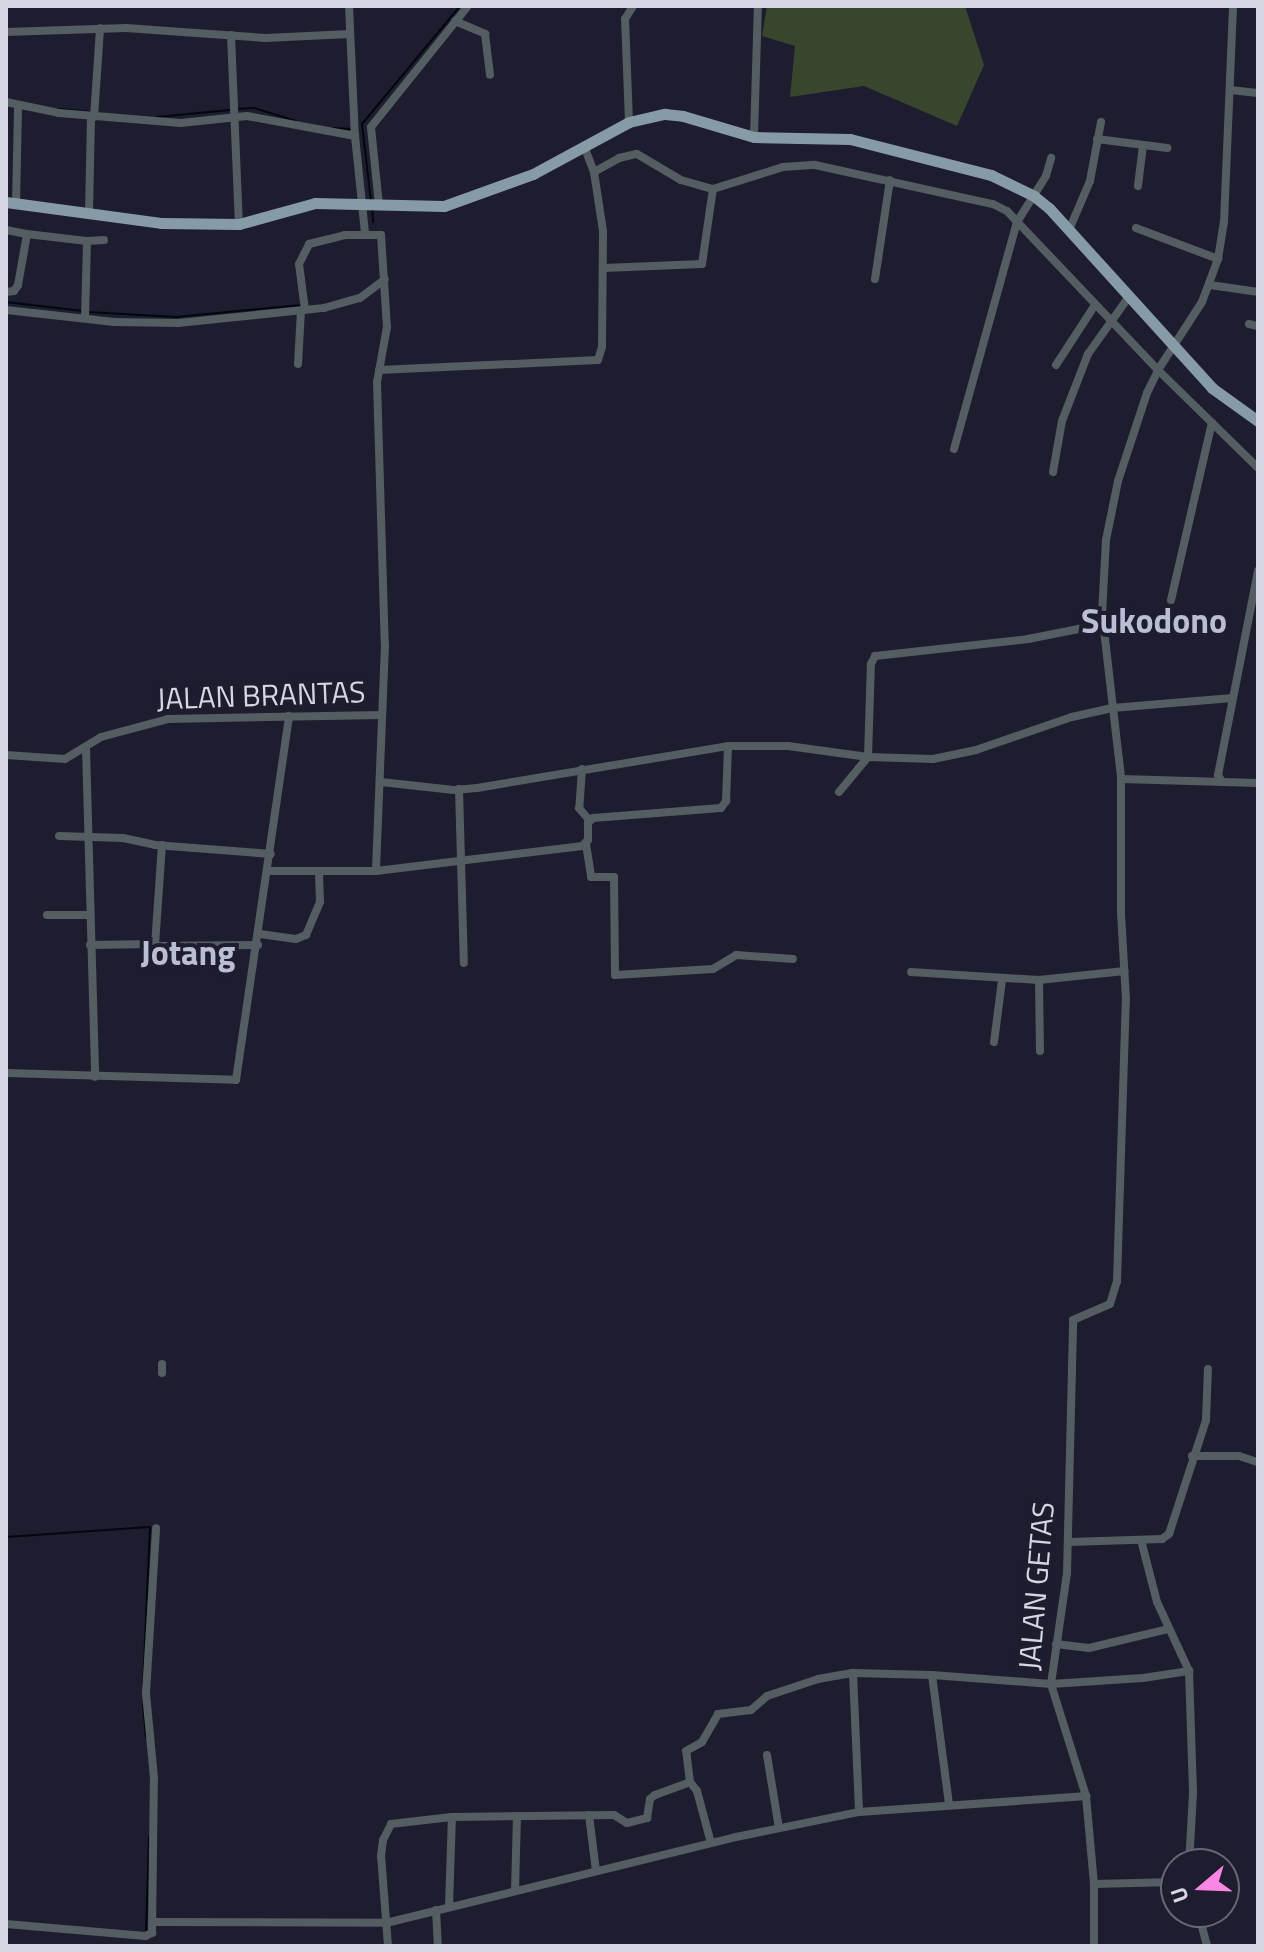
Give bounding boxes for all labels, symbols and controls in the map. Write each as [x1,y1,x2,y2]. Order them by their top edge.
district label: Sukodono [1081,601,1227,641]
street label: JALAN BRANTAS [156,673,366,717]
district label: Jotang [141,933,235,973]
street label: JALAN GETAS [1011,1500,1061,1672]
north arrow [1160,1848,1240,1928]
text: U [1161,1883,1198,1908]

